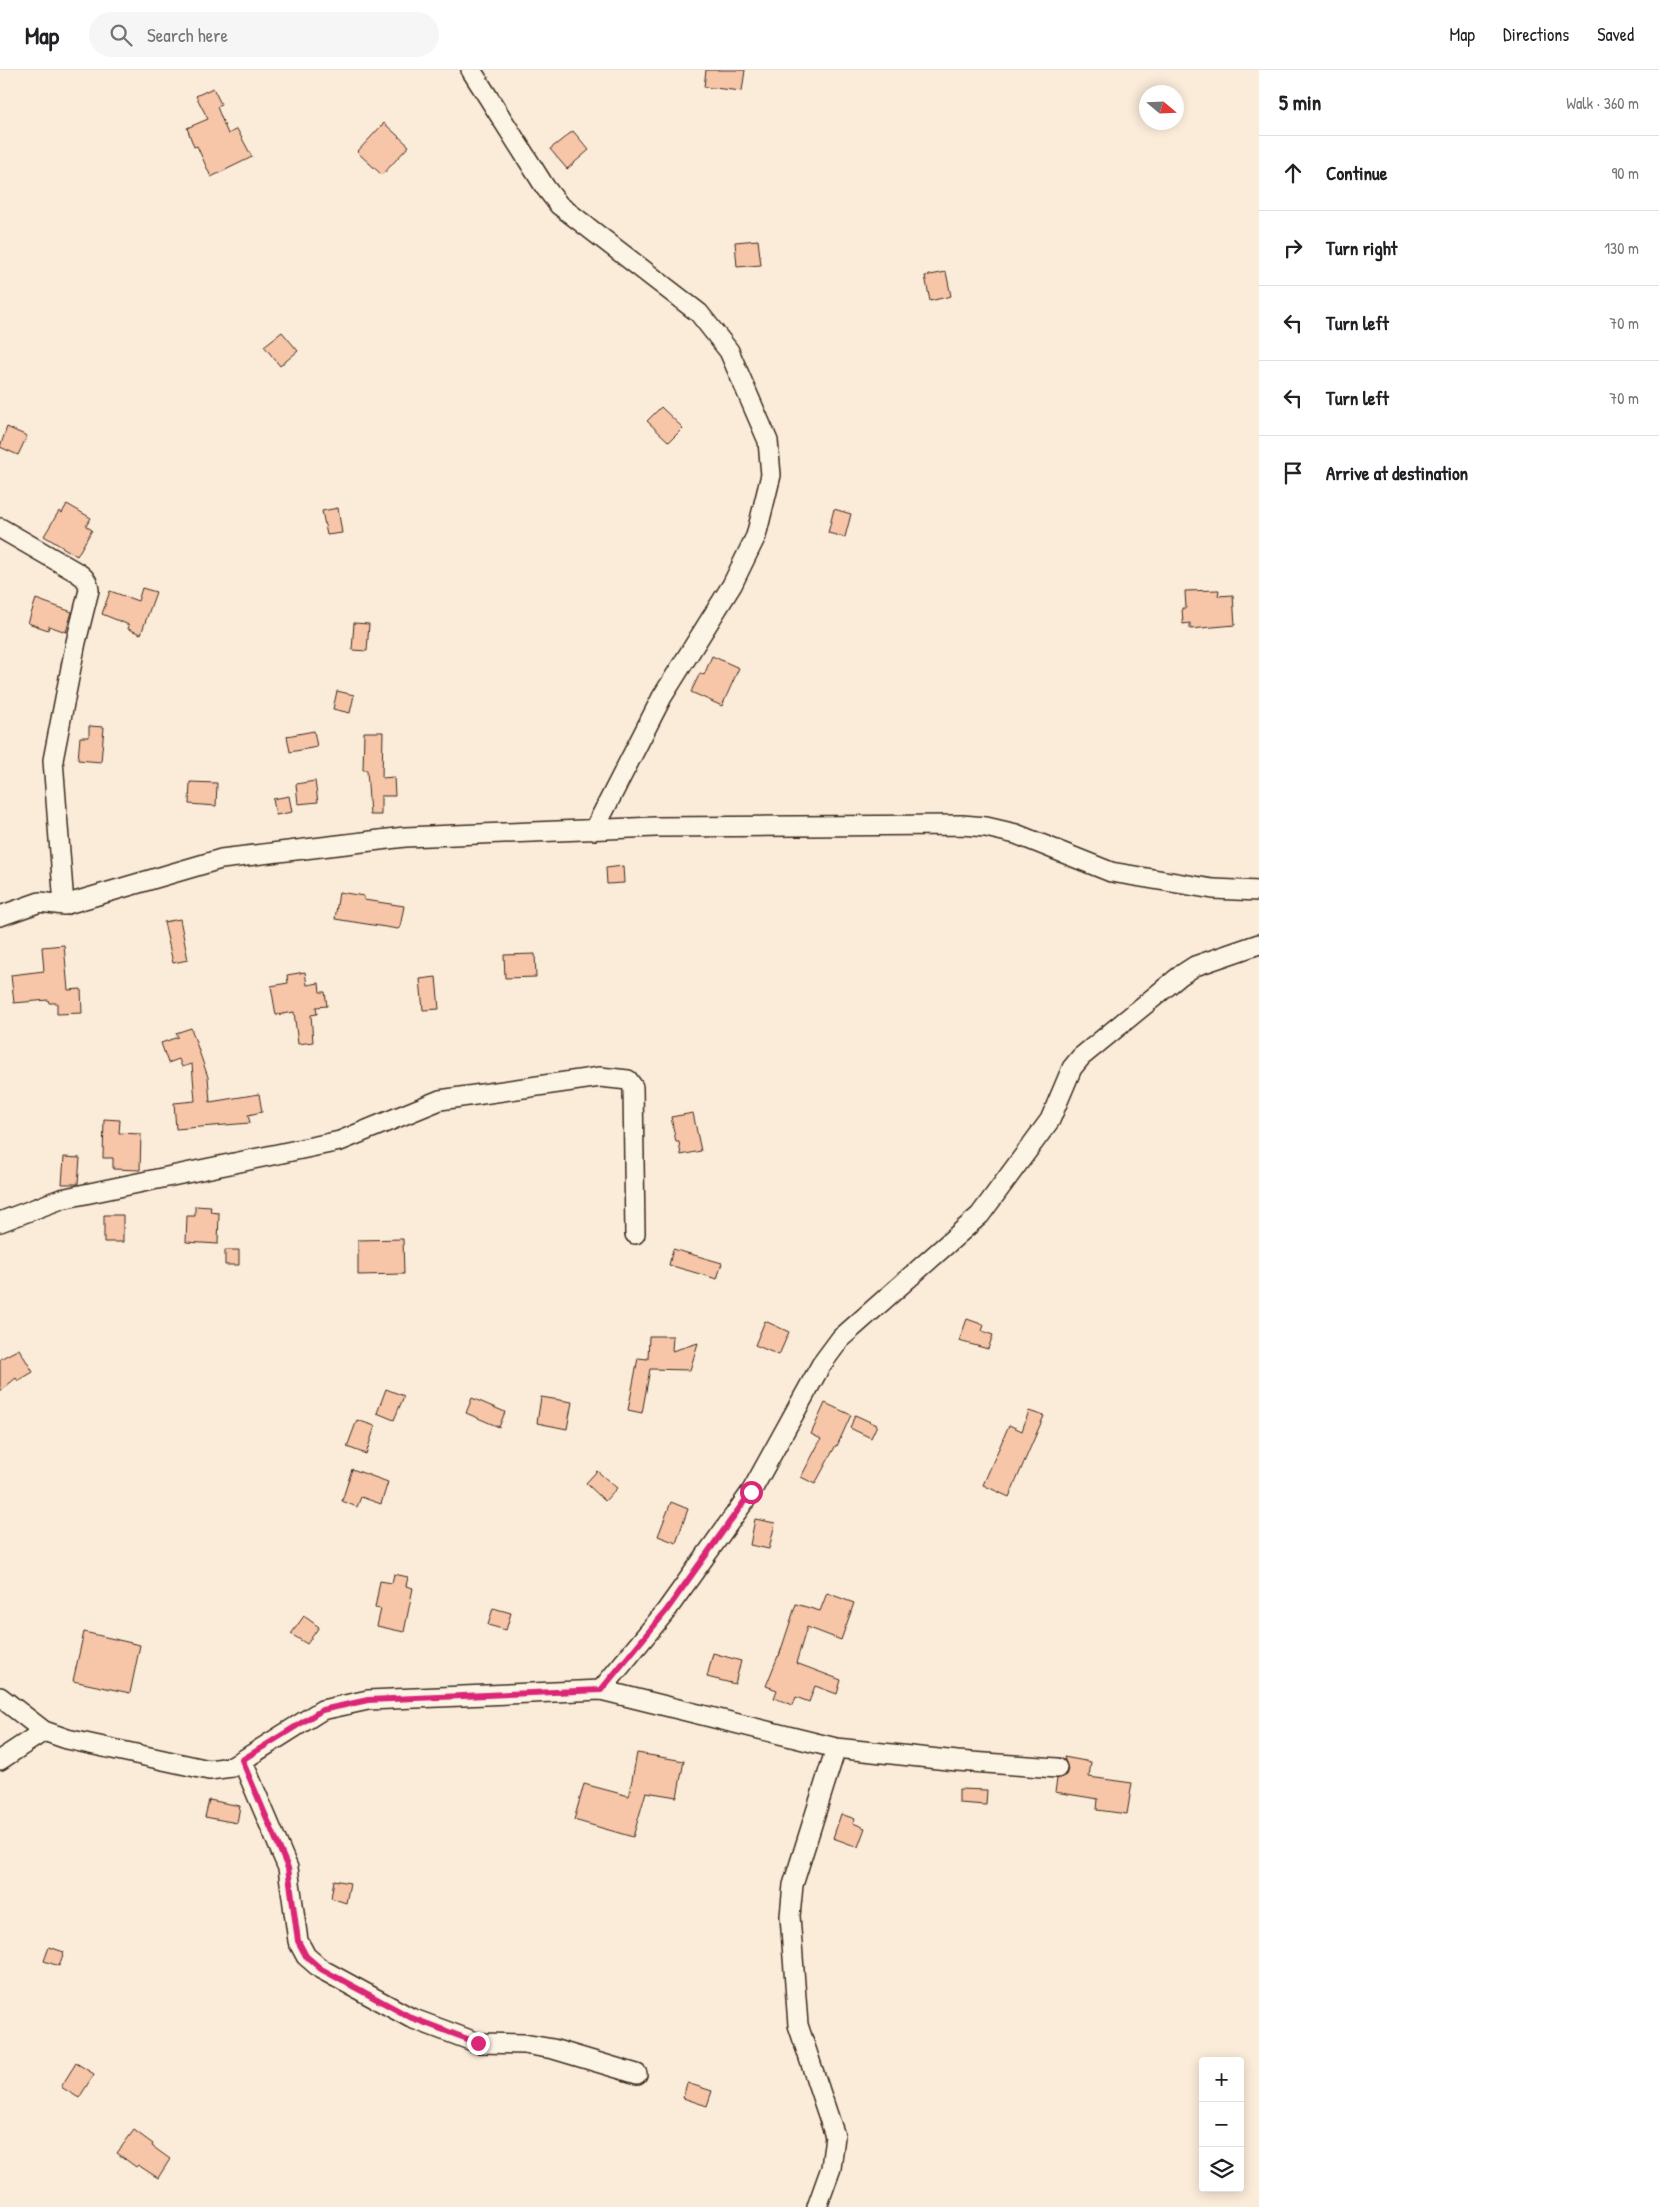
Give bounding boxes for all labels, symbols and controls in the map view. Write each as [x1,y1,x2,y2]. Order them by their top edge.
search box [89,12,439,57]
text: Map [25,19,59,51]
icon: search [107,21,135,49]
text: Search here [147,22,228,48]
text: Map [1450,22,1475,47]
text: Directions [1503,22,1569,47]
text: Saved [1597,22,1634,47]
north arrow [1139,85,1184,130]
text: 5 min [1279,88,1321,117]
text: Walk · 360 m [1566,92,1639,114]
icon: ahead [1279,159,1307,187]
text: Continue [1326,160,1387,186]
text: 90 m [1611,162,1639,184]
icon: right [1279,234,1307,262]
text: Turn right [1326,235,1397,261]
text: 130 m [1604,237,1639,259]
icon: left [1279,309,1307,337]
text: Turn left [1326,310,1389,336]
text: 70 m [1609,312,1639,334]
icon: left [1279,384,1307,412]
text: Turn left [1326,385,1389,411]
text: 70 m [1609,387,1639,409]
icon: arrive [1279,459,1307,487]
text: Arrive at destination [1326,460,1468,486]
route start [740,1481,763,1504]
route end [467,2032,490,2055]
map controls [1199,2057,1244,2192]
button: + [1199,2057,1244,2102]
button: − [1199,2102,1244,2147]
button: layers [1199,2147,1244,2192]

